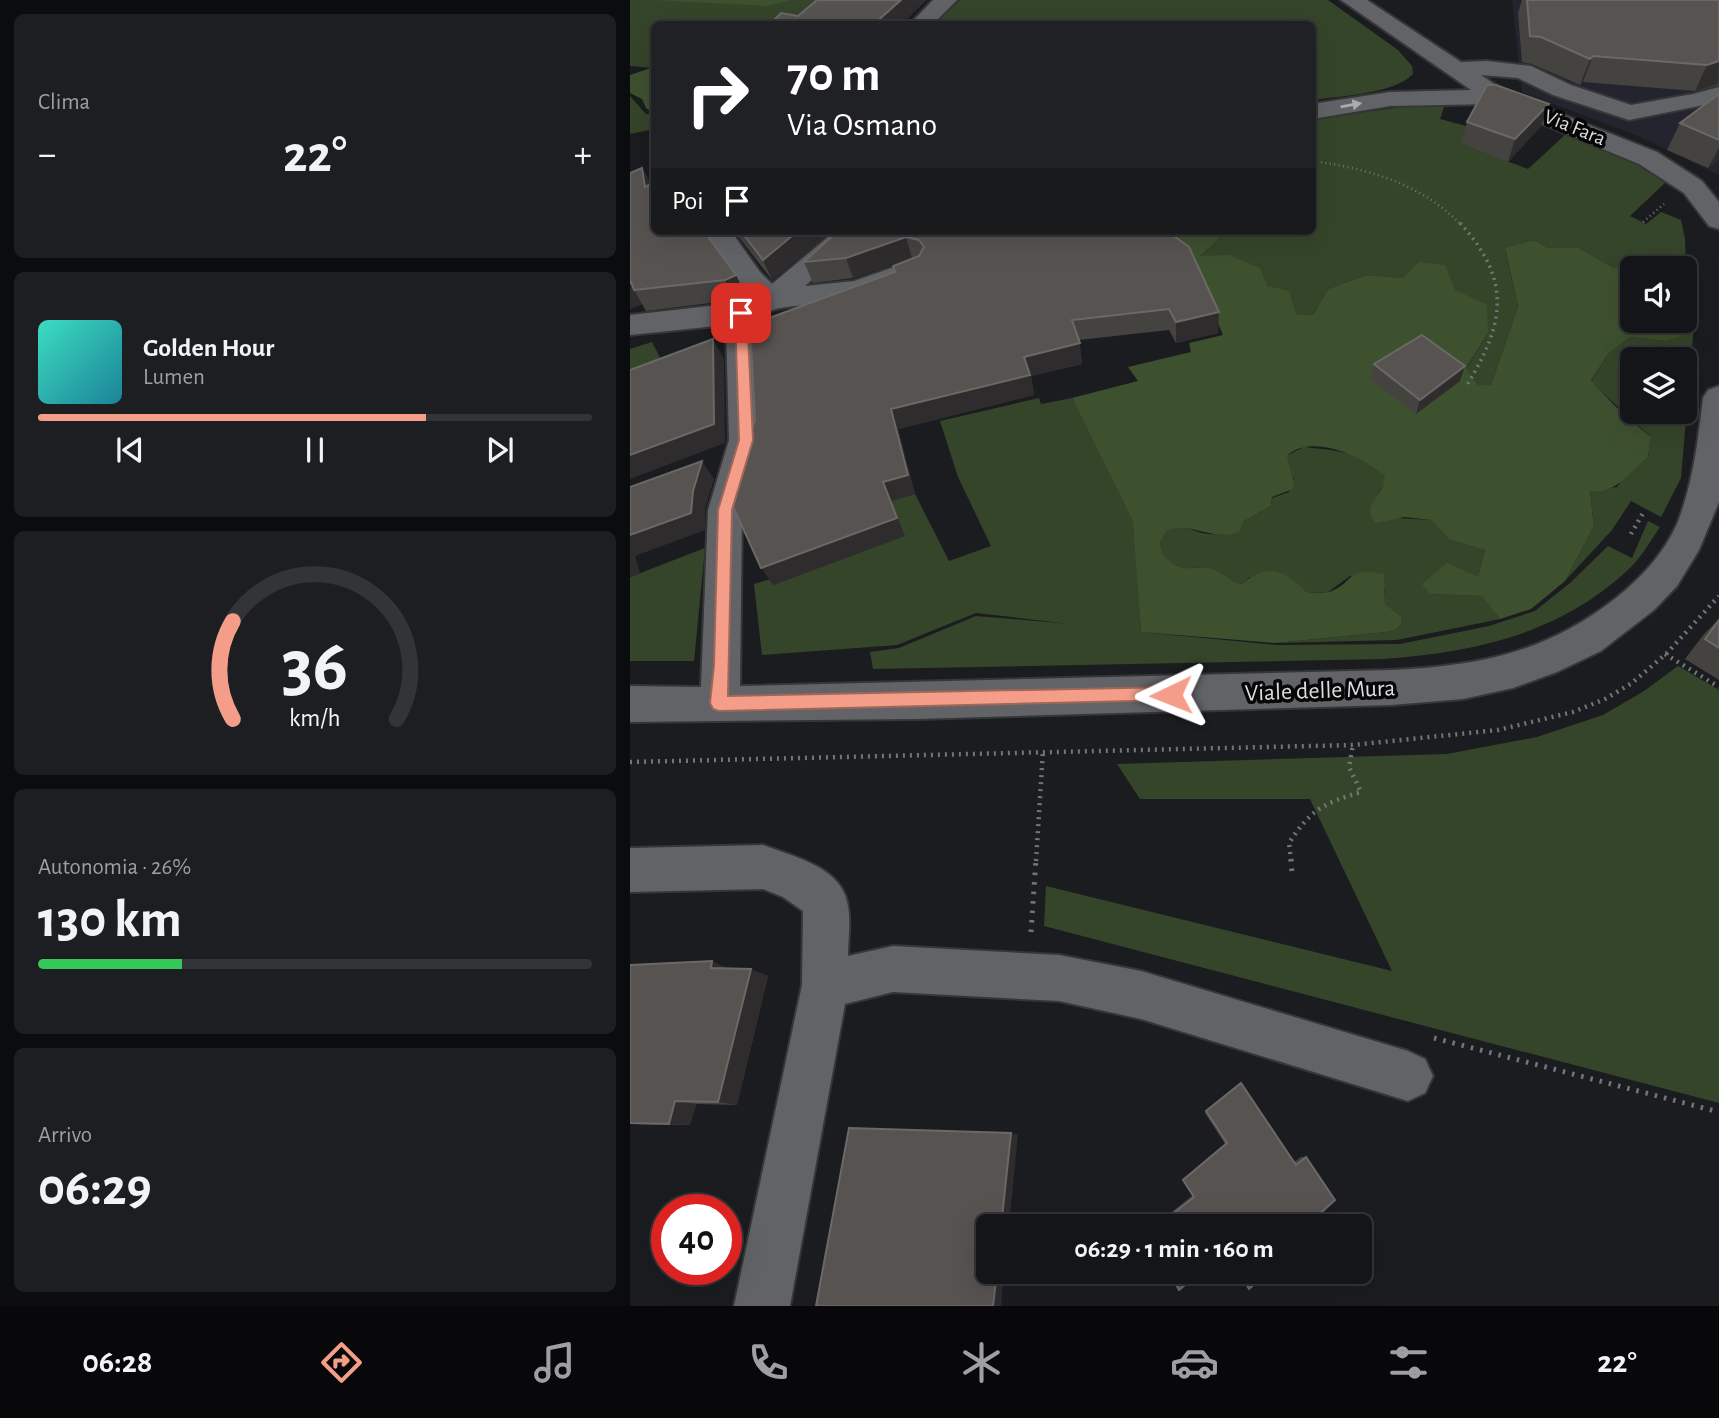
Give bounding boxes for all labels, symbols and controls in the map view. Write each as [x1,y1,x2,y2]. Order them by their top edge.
icon: right [672,49,763,140]
text: 70 m [787,51,881,100]
text: Clima [38,91,90,114]
one-way arrow [1340,99,1362,110]
street label: Via Fara [1541,106,1609,149]
text: Via Osmano [787,109,937,141]
text: 22° [283,129,347,181]
text: − [38,136,56,174]
text: + [574,136,592,174]
icon: arrive [718,182,756,220]
text: Poi [672,188,704,214]
map controls [1620,256,1697,424]
button: sound [1620,256,1697,333]
pin [711,283,771,343]
icon: arrive [722,294,760,332]
text: Golden Hour [143,335,274,361]
button: layers [1620,347,1697,424]
text: Lumen [143,366,205,389]
icon: previous [111,431,149,469]
icon: pause [296,431,334,469]
icon: next [481,431,519,469]
text: 36 [282,631,348,704]
position arrow [1134,658,1208,732]
street label: Viale delle Mura [1244,676,1396,706]
text: km/h [289,706,341,731]
text: Autonomia · 26% [38,856,191,879]
text: 130 km [38,894,182,946]
text: Arrivo [38,1124,92,1147]
text: 06:29 [38,1162,152,1214]
speed limit sign: 40 [651,1194,742,1285]
text: 06:29 · 1 min · 160 m [1074,1236,1274,1262]
icon: directions [317,1338,366,1387]
icon: music [530,1338,579,1387]
icon: phone [744,1338,793,1387]
icon: climate [957,1338,1006,1387]
icon: car [1170,1338,1219,1387]
icon: filters [1384,1338,1433,1387]
text: 06:28 [82,1346,153,1378]
text: 22° [1597,1346,1637,1378]

